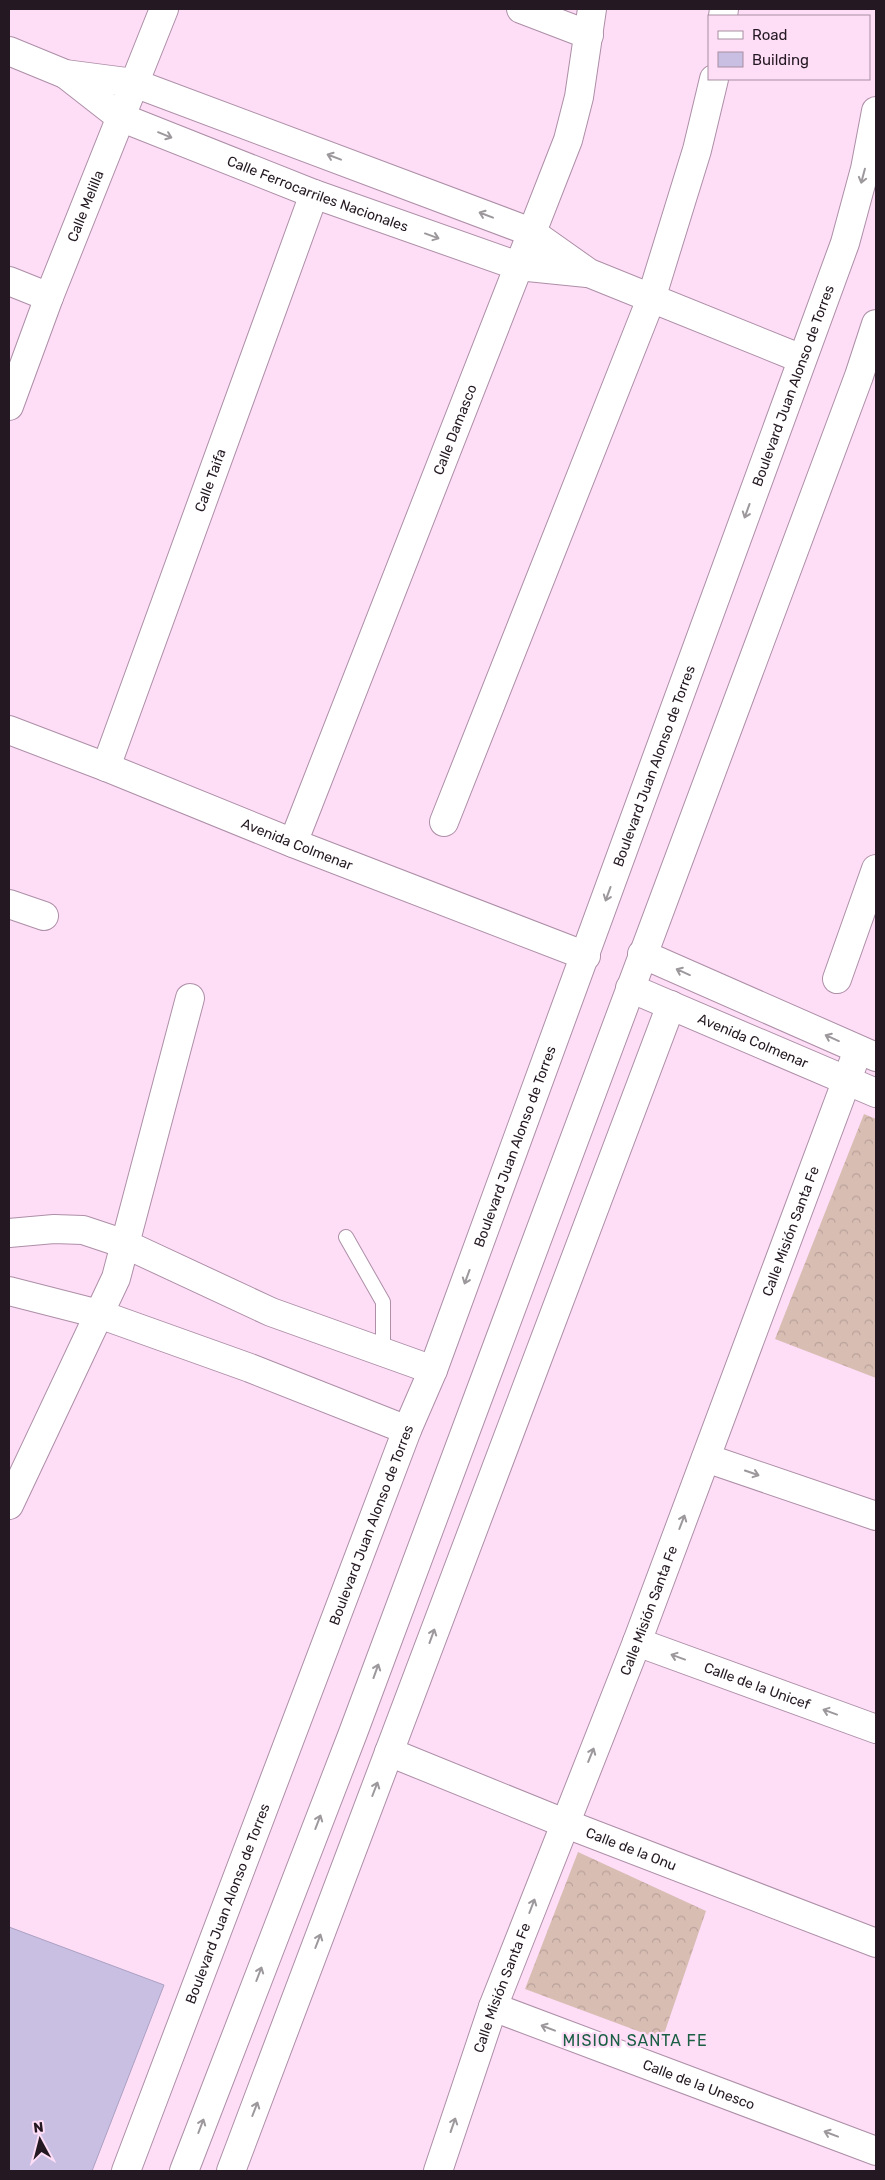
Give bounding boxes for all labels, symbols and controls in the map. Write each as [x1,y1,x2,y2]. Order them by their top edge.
legend [708,15,870,80]
text: Road [752,26,788,44]
text: Building [752,51,809,69]
one-way arrow [158,132,173,141]
street label: Calle Ferrocarriles Nacionales [225,152,411,236]
one-way arrow [327,152,342,161]
street label: Calle Melilla [64,168,108,244]
one-way arrow [858,168,868,184]
one-way arrow [478,210,494,219]
one-way arrow [424,232,439,241]
street label: Boulevard Juan Alonso de Torres [749,283,838,489]
street label: Calle Damasco [430,382,481,477]
street label: Calle Taifa [191,447,230,514]
one-way arrow [742,503,751,518]
street label: Boulevard Juan Alonso de Torres [610,663,699,869]
street label: Avenida Colmenar [239,815,356,874]
one-way arrow [603,886,612,901]
one-way arrow [676,967,691,977]
street label: Avenida Colmenar [695,1010,811,1072]
one-way arrow [825,1033,840,1042]
street label: Boulevard Juan Alonso de Torres [471,1044,560,1250]
street label: Calle Misión Santa Fe [759,1164,823,1299]
one-way arrow [462,1268,471,1284]
street label: Boulevard Juan Alonso de Torres [326,1422,417,1628]
one-way arrow [744,1469,760,1479]
one-way arrow [678,1515,687,1530]
street label: Calle Misión Santa Fe [617,1543,681,1678]
one-way arrow [428,1629,437,1645]
one-way arrow [670,1652,686,1661]
street label: Calle de la Unicef [702,1659,813,1714]
one-way arrow [372,1663,381,1679]
one-way arrow [823,1707,839,1716]
one-way arrow [587,1748,597,1763]
one-way arrow [371,1781,380,1797]
street label: Boulevard Juan Alonso de Torres [182,1801,274,2006]
one-way arrow [314,1815,323,1831]
street label: Calle de la Onu [583,1824,679,1874]
one-way arrow [528,1899,537,1914]
street label: Calle Misión Santa Fe [470,1920,534,2055]
one-way arrow [314,1934,323,1949]
one-way arrow [255,1967,264,1982]
one-way arrow [540,2023,556,2032]
district label: MISION SANTA FE [562,2031,708,2050]
street label: Calle de la Unesco [640,2056,757,2114]
one-way arrow [251,2102,260,2117]
north arrow [15,2115,65,2165]
one-way arrow [197,2118,206,2134]
one-way arrow [449,2118,458,2133]
text: N [32,2119,45,2137]
one-way arrow [823,2129,839,2138]

